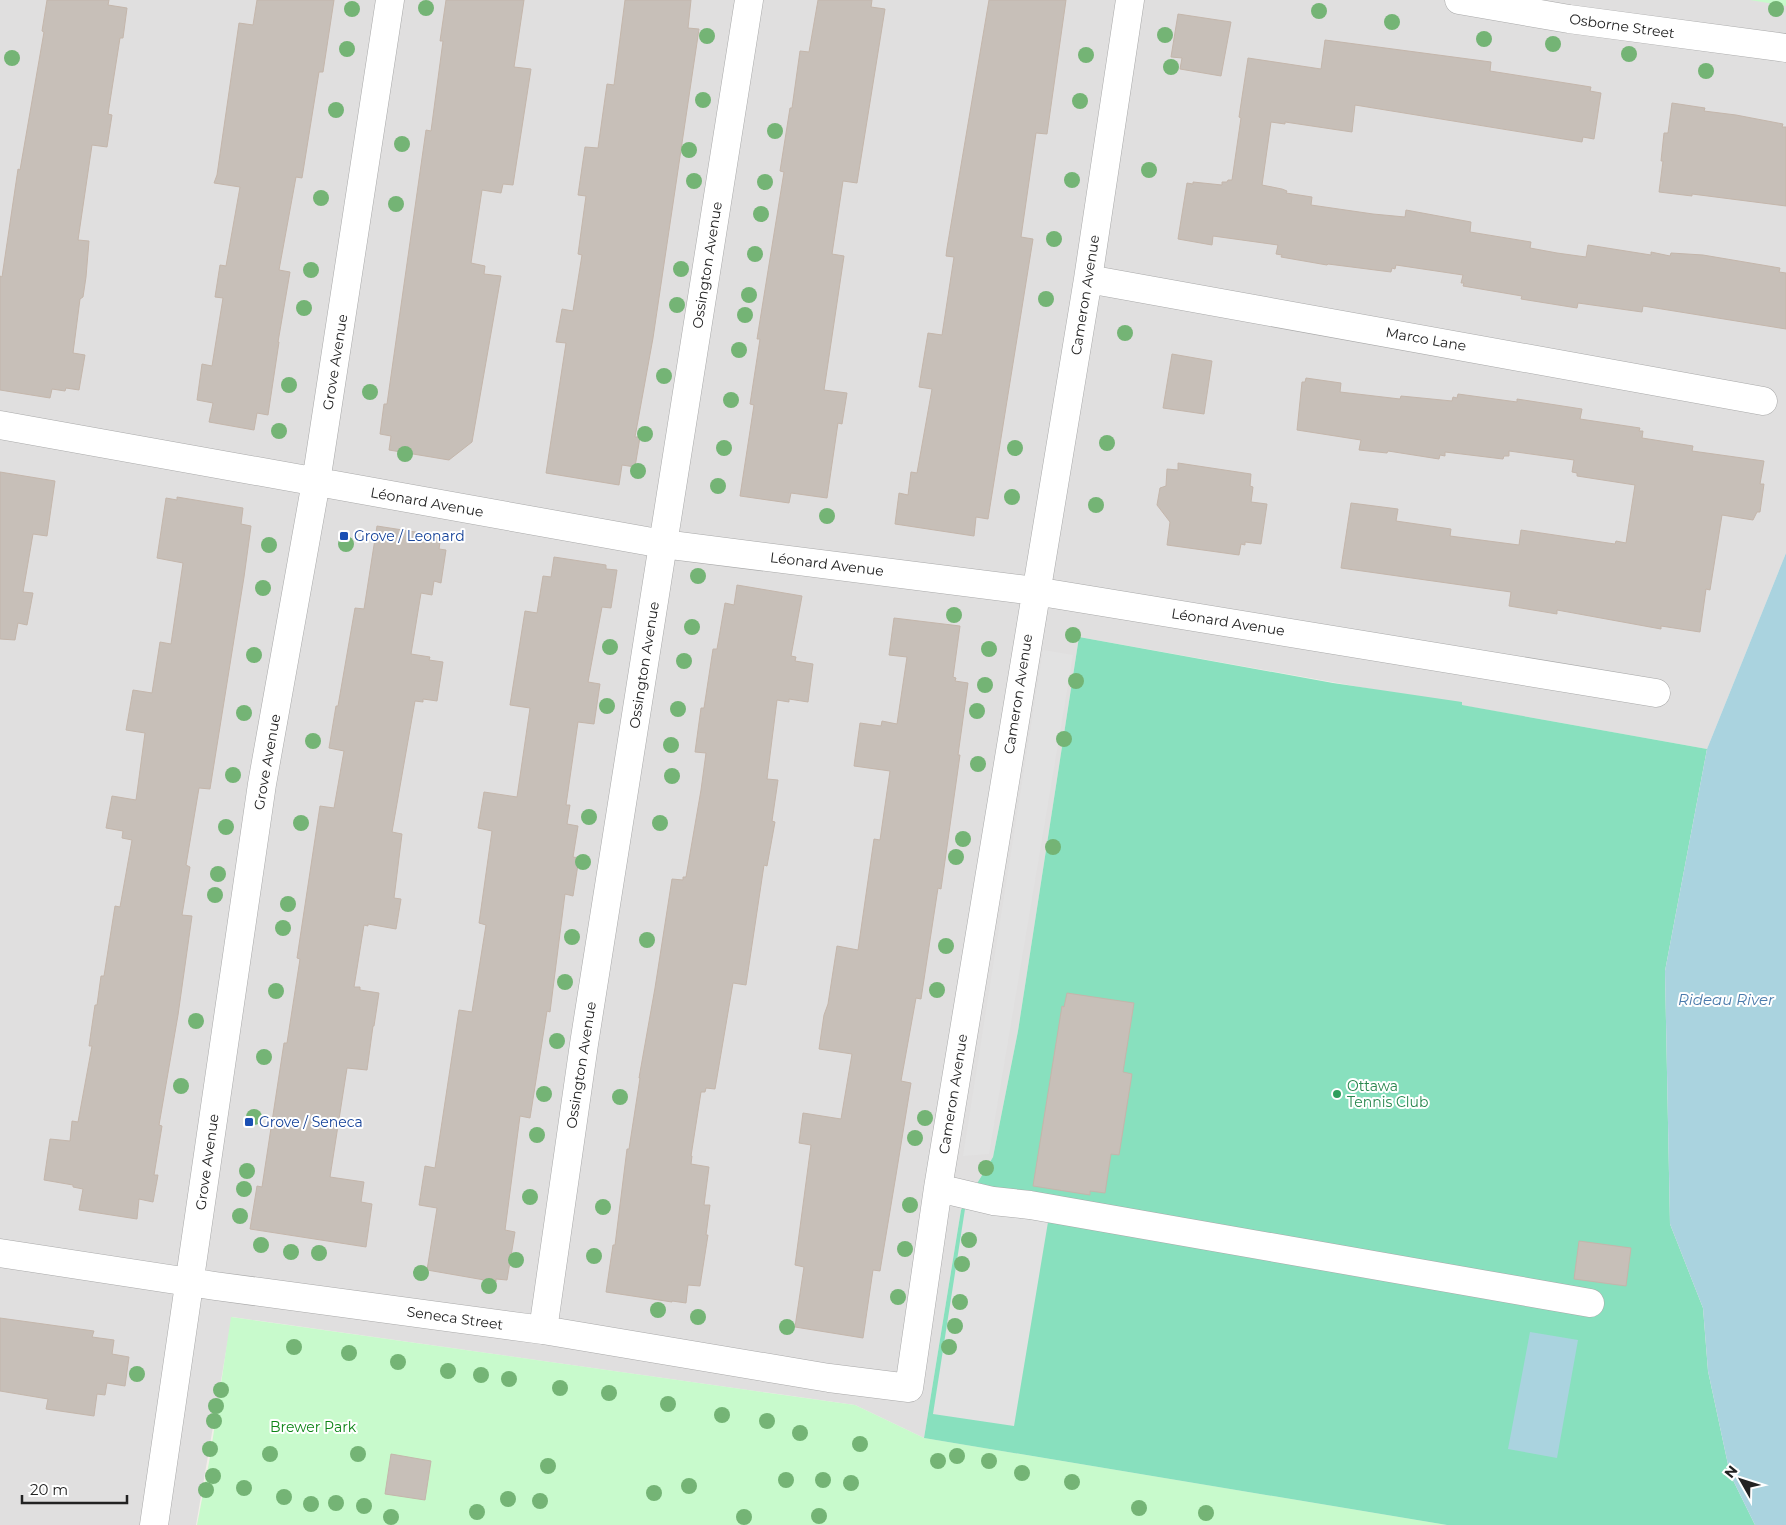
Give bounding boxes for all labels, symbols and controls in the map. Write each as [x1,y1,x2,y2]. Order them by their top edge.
street label: Osborne Street [1568,10,1676,42]
street label: Ossington Avenue [688,200,726,330]
street label: Cameron Avenue [1067,234,1103,356]
street label: Grove Avenue [319,313,351,411]
street label: Marco Lane [1384,323,1468,355]
street label: Léonard Avenue [369,483,485,521]
place label: Grove / Leonard [354,527,465,545]
marker: Grove / Leonard [338,530,350,542]
street label: Léonard Avenue [769,548,885,580]
street label: Ossington Avenue [625,600,663,730]
street label: Léonard Avenue [1170,604,1286,640]
street label: Cameron Avenue [1000,633,1036,755]
street label: Grove Avenue [250,713,284,811]
water label: Rideau River [1678,990,1775,1009]
street label: Ossington Avenue [562,1000,600,1130]
street label: Cameron Avenue [935,1033,971,1155]
place label: Ottawa Tennis Club [1347,1077,1429,1111]
marker: Ottawa Tennis Club [1331,1088,1343,1100]
street label: Grove Avenue [191,1113,223,1211]
place label: Grove / Seneca [259,1113,363,1131]
marker: Grove / Seneca [243,1116,255,1128]
street label: Seneca Street [406,1302,505,1334]
park label: Brewer Park [270,1418,357,1436]
north arrow [1716,1455,1766,1505]
text: N [1720,1462,1741,1482]
scale bar [22,1472,128,1504]
text: 20 m [30,1480,68,1499]

